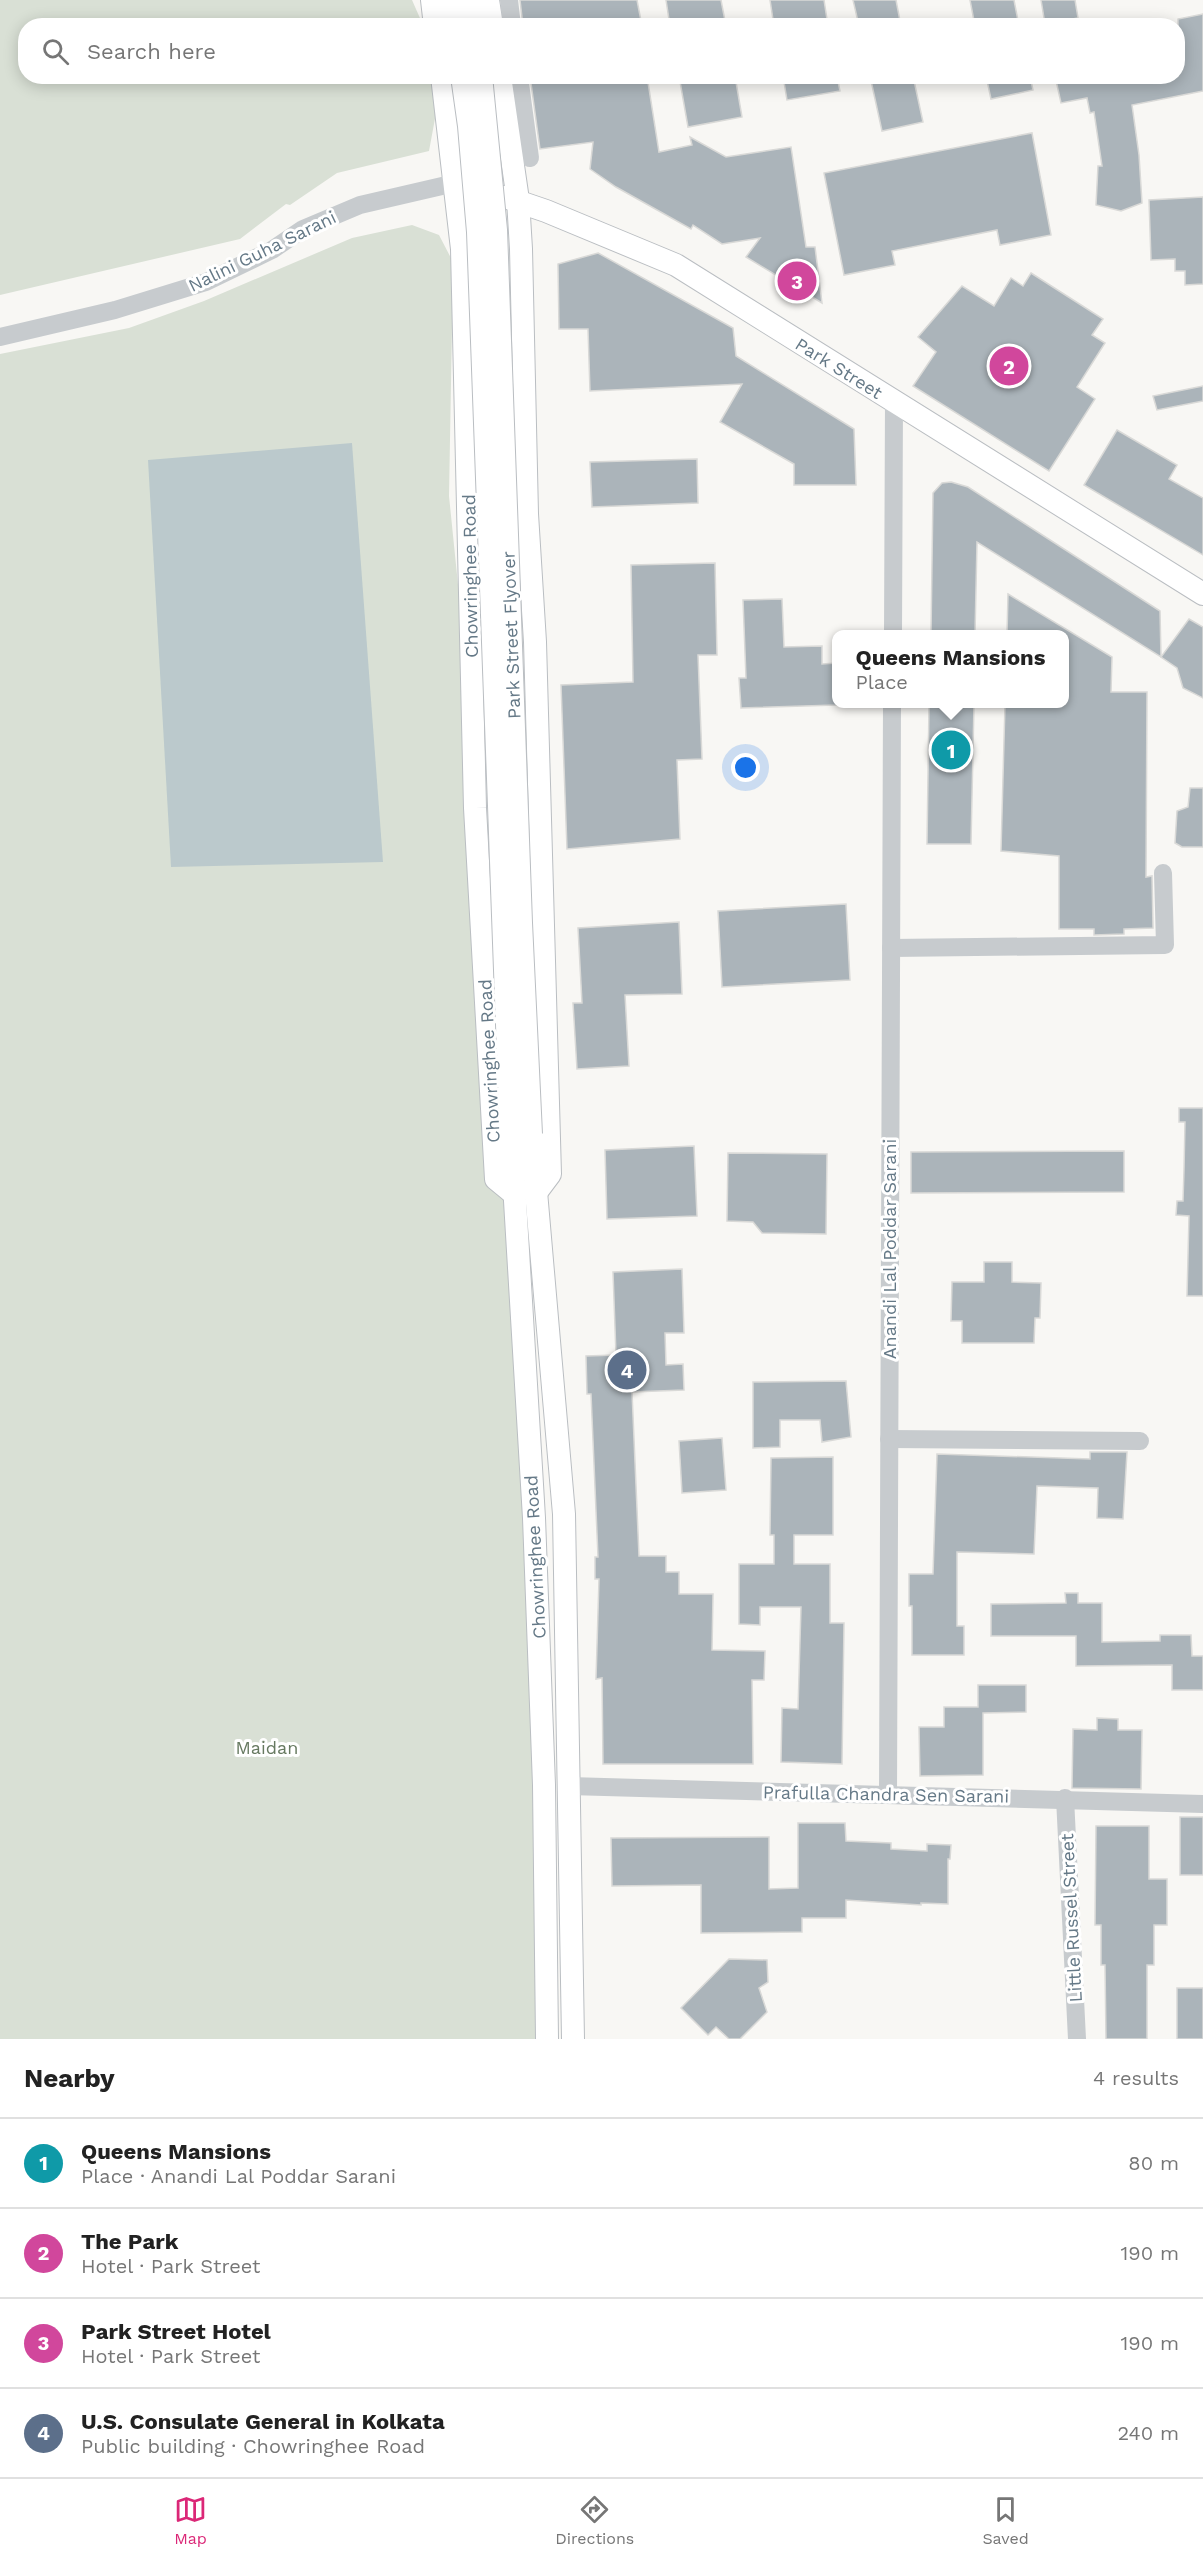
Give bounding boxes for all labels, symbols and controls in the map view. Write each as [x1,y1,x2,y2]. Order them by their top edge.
search box [18,18,1185,84]
icon: search [39,35,72,68]
text: Search here [87,39,216,64]
street label: Nalini Guha Sarani [185,206,339,296]
pin: 3 [778,258,816,304]
street label: Park Street [792,333,887,403]
pin: 2 [990,344,1028,388]
street label: Chowringhee Road [458,494,482,658]
street label: Park Street Flyover [498,551,524,719]
popup [832,630,1069,708]
text: Queens Mansions [856,645,1045,670]
text: Place [856,670,908,694]
pin: 1 [932,728,970,772]
your location [731,753,760,782]
street label: Chowringhee Road [474,979,504,1143]
street label: Anandi Lal Poddar Sarani [879,1139,900,1359]
pin: 4 [608,1348,646,1392]
street label: Chowringhee Road [520,1475,550,1639]
park label: Maidan [236,1737,298,1758]
street label: Prafulla Chandra Sen Sarani [763,1781,1009,1807]
street label: Little Russel Street [1056,1833,1086,2003]
text: Nearby [24,2063,115,2093]
text: 4 results [1093,2066,1179,2090]
text: Queens Mansions [81,2139,271,2164]
text: 1 [39,2151,48,2175]
text: 80 m [1128,2151,1179,2175]
text: Place · Anandi Lal Poddar Sarani [81,2164,396,2188]
text: The Park [81,2229,178,2254]
text: 2 [38,2241,49,2265]
text: 190 m [1121,2241,1179,2265]
text: Hotel · Park Street [81,2254,260,2278]
text: Park Street Hotel [81,2319,271,2344]
text: 3 [38,2331,49,2355]
text: 190 m [1121,2331,1179,2355]
text: Hotel · Park Street [81,2344,260,2368]
text: U.S. Consulate General in Kolkata [81,2409,445,2434]
text: 4 [37,2421,50,2445]
text: 240 m [1117,2421,1179,2445]
text: Public building · Chowringhee Road [81,2434,425,2458]
tab: Map [174,2493,207,2548]
tab: Directions [555,2493,634,2548]
tab: Saved [982,2493,1029,2548]

